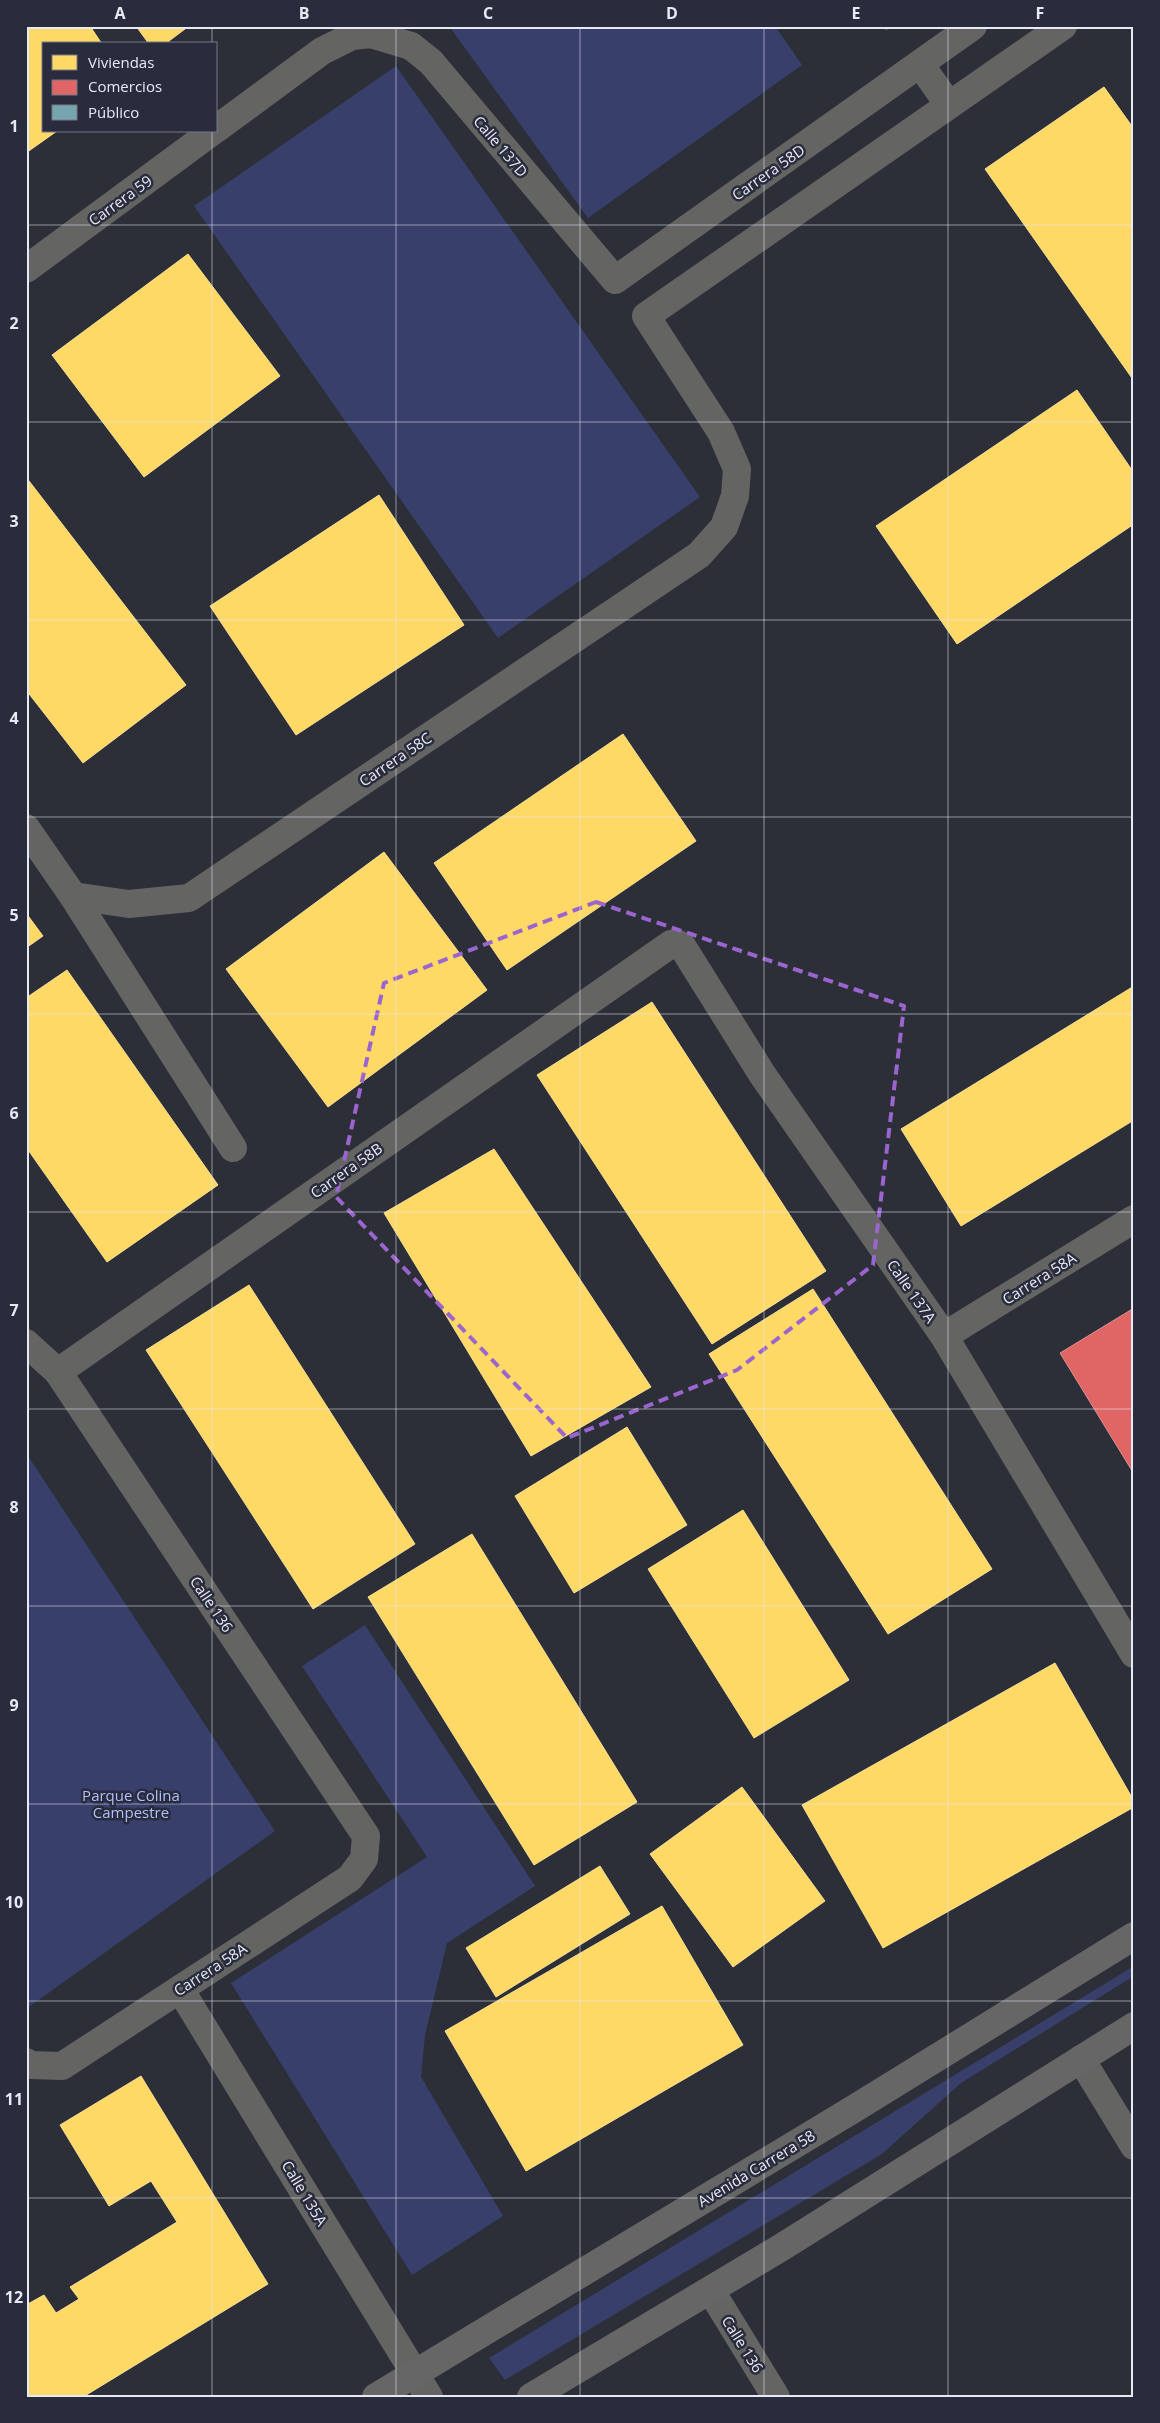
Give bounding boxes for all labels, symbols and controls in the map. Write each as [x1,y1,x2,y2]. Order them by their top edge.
text: A [114,2,126,24]
text: B [299,2,309,24]
text: C [483,2,493,24]
text: D [666,2,678,24]
text: E [852,2,861,24]
text: F [1036,2,1044,24]
legend [42,42,218,132]
text: Viviendas [88,52,154,72]
text: Comercios [88,76,162,96]
text: Público [88,102,139,122]
street label: Calle 137D [469,111,533,181]
text: 1 [9,115,19,137]
street label: Carrera 58D [728,139,808,205]
street label: Carrera 59 [84,170,156,230]
text: 2 [9,312,19,334]
text: 3 [9,510,19,532]
text: 4 [9,707,19,729]
street label: Carrera 58C [355,727,435,791]
text: 5 [9,904,19,926]
text: 6 [9,1102,19,1124]
street label: Carrera 58B [306,1138,386,1202]
street label: Carrera 58A [998,1247,1080,1309]
street label: Calle 137A [883,1255,941,1327]
text: 7 [9,1299,19,1321]
text: 8 [9,1496,19,1518]
street label: Calle 136 [186,1572,238,1636]
text: 9 [9,1694,19,1716]
park label: Parque Colina Campestre [82,1785,180,1822]
text: 10 [5,1891,23,1913]
street label: Carrera 58A [170,1938,251,2000]
text: 11 [5,2088,23,2110]
street label: Avenida Carrera 58 [694,2125,818,2211]
street label: Calle 135A [278,2157,333,2230]
text: 12 [5,2286,23,2308]
street label: Calle 136 [718,2312,768,2376]

